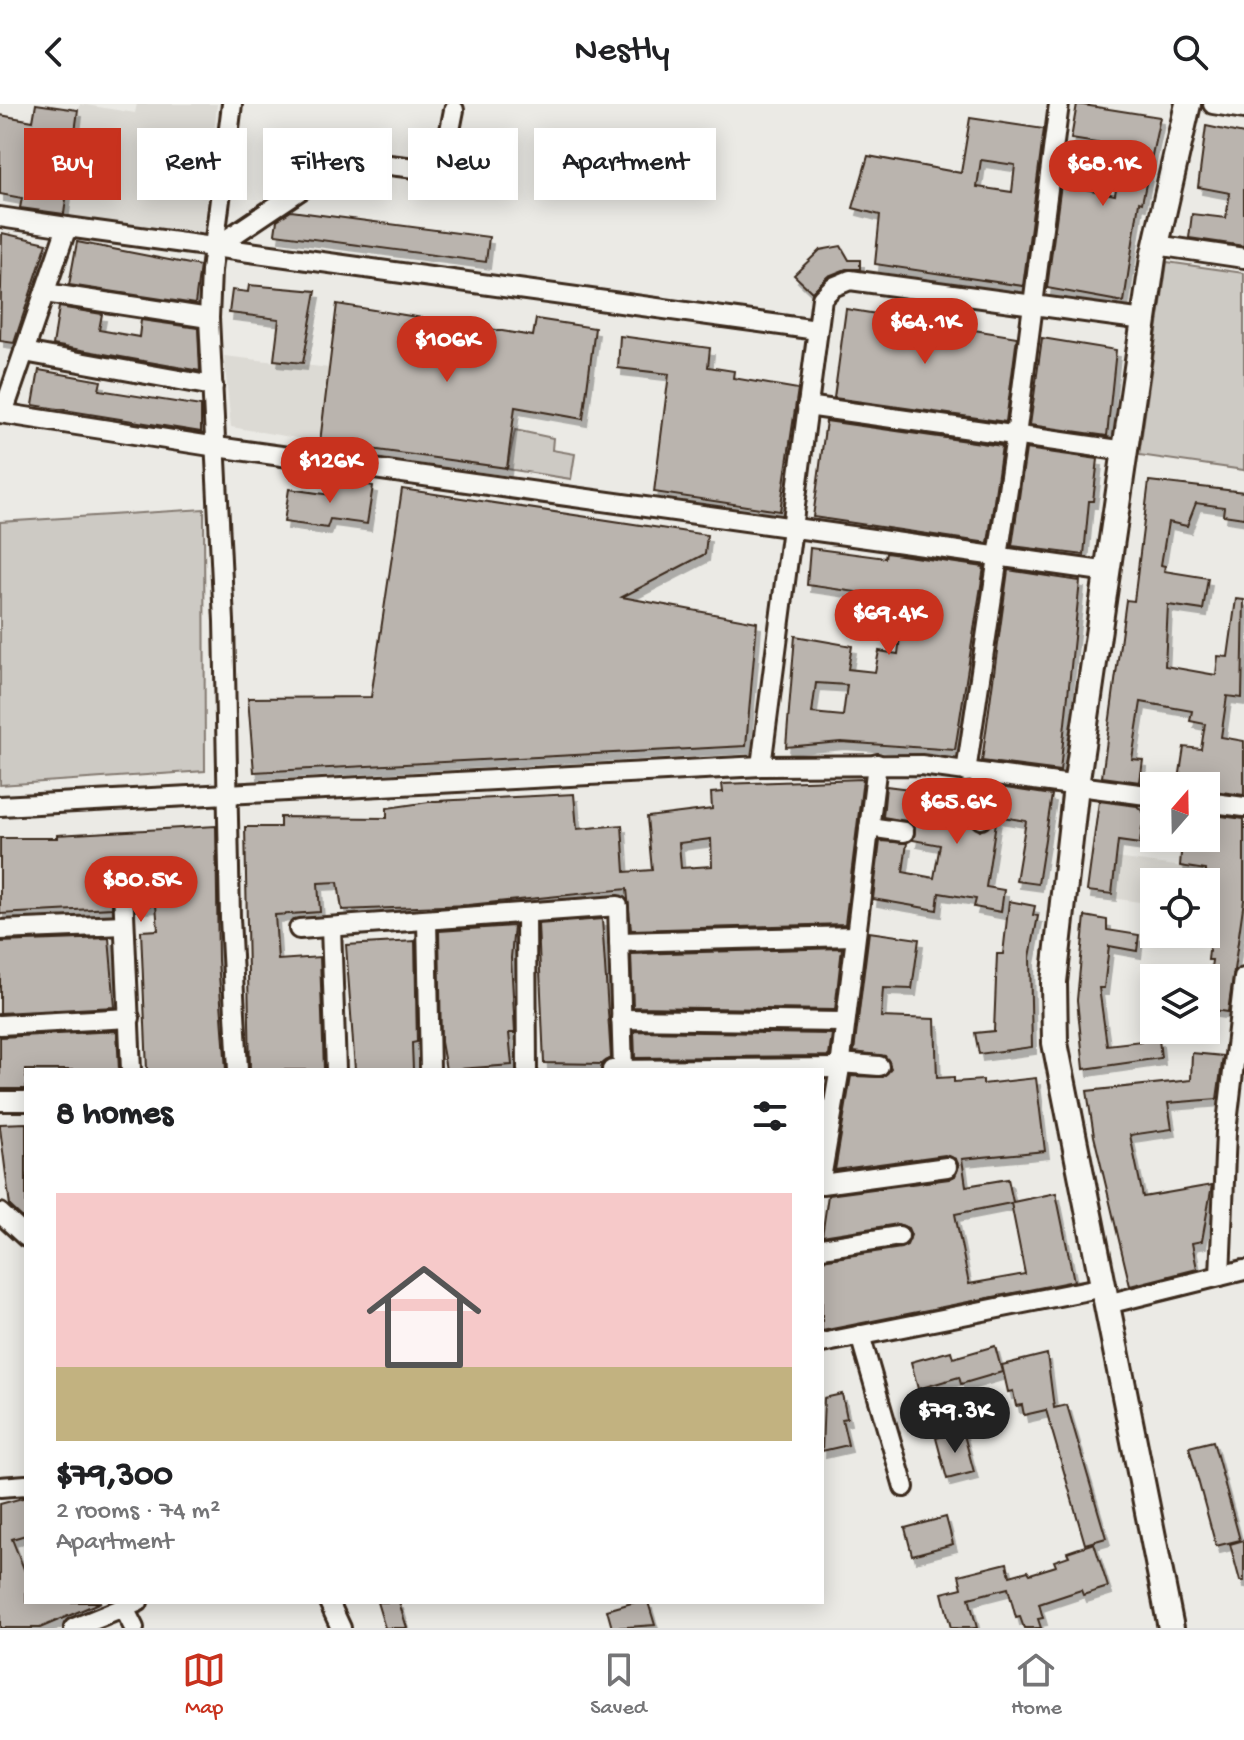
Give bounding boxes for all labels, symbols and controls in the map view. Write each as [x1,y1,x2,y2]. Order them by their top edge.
icon: back [32,30,76,74]
icon: search [1168,30,1212,74]
text: Nestly [574,31,670,74]
chip: Buy [24,128,121,200]
chip: Rent [137,128,247,200]
chip: Filters [263,128,392,200]
chip: New [408,128,518,200]
chip: Apartment [534,128,716,200]
pin: $68.1K [1038,140,1168,208]
text: $68.1K [1067,150,1139,181]
pin: $64.1K [860,298,990,366]
text: $64.1K [890,308,960,339]
pin: $106K [391,316,503,384]
text: $106K [415,326,479,357]
pin: $126K [274,437,386,505]
text: $126K [299,447,361,478]
pin: $69.4K [824,589,954,657]
text: $69.4K [853,599,925,630]
north arrow [1140,772,1220,852]
map controls [1140,772,1220,1044]
pin: $65.6K [892,778,1022,846]
text: $65.6K [920,788,994,819]
pin: $80.5K [76,856,206,924]
text: $80.5K [103,866,179,897]
button: locate [1140,868,1220,948]
button: layers [1140,964,1220,1044]
icon: filters [748,1094,792,1138]
text: 8 homes [56,1096,173,1136]
icon: home [352,1245,496,1389]
pin: $79.3K [890,1387,1020,1455]
text: $79.3K [918,1397,992,1428]
text: $79,300 [56,1457,173,1497]
text: 2 rooms · 74 m² [56,1497,220,1528]
text: Apartment [56,1528,173,1559]
tab: Map [182,1648,226,1722]
tab: Saved [590,1648,647,1722]
tab: Home [1011,1648,1062,1722]

